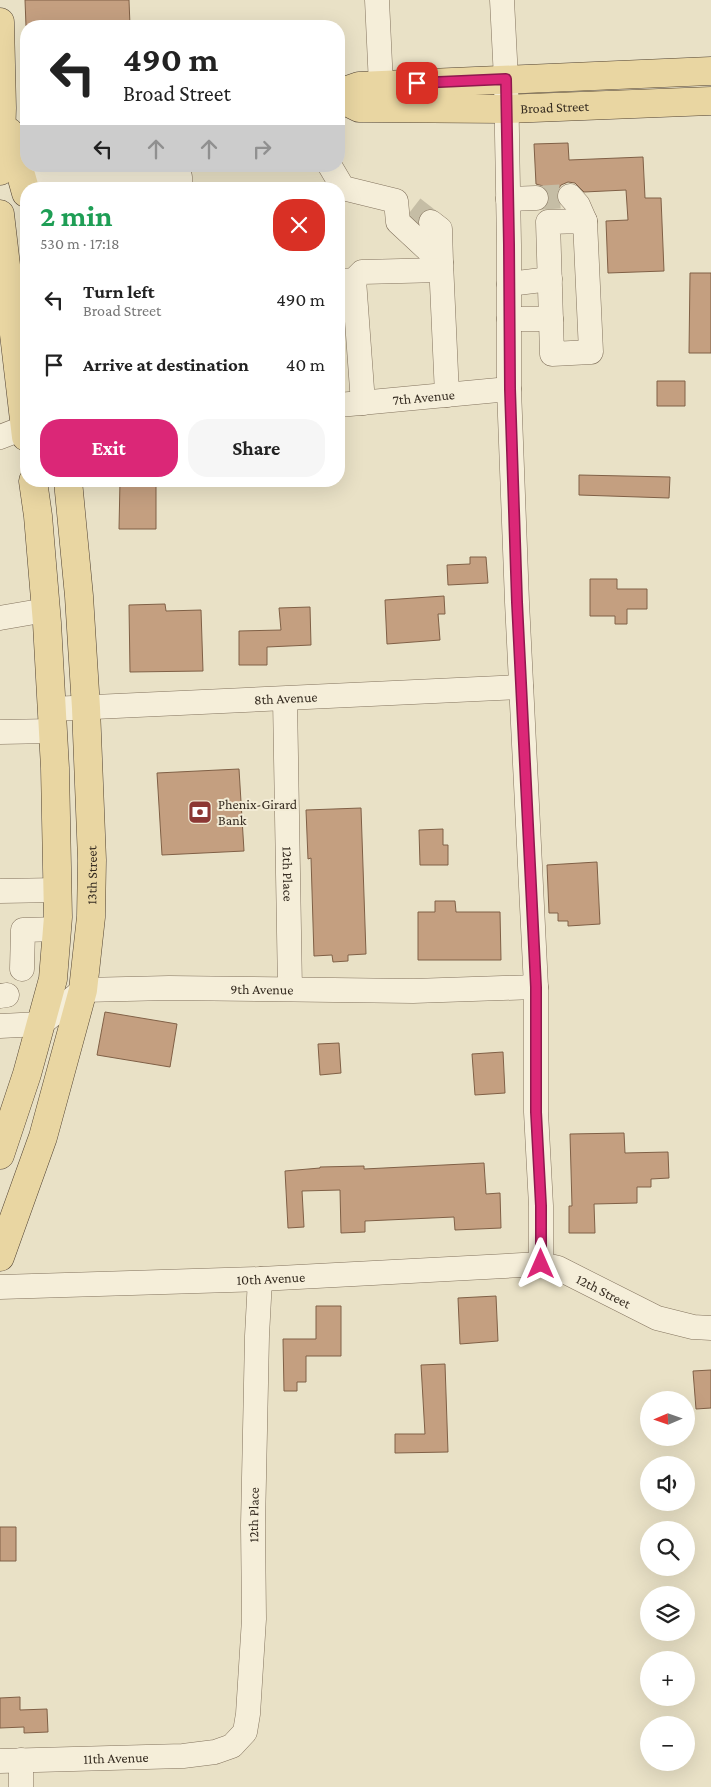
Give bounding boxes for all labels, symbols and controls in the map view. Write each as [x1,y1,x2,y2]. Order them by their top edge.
icon: left [40,40,105,105]
text: 490 m [123,40,218,79]
pin [396,62,438,104]
icon: arrive [403,69,431,97]
text: Broad Street [123,81,231,106]
street label: Broad Street [520,98,590,116]
icon: left [89,135,117,163]
icon: ahead [142,135,170,163]
icon: ahead [195,135,223,163]
icon: right [248,135,276,163]
text: 2 min [40,199,112,232]
button: close [273,199,325,251]
text: 530 m · 17:18 [40,235,120,252]
text: Turn left [83,281,155,302]
icon: left [40,286,68,314]
text: 490 m [276,289,325,310]
text: Broad Street [83,302,161,319]
icon: arrive [40,351,68,379]
text: Arrive at destination [83,354,249,375]
text: 40 m [286,354,325,375]
street label: 7th Avenue [392,386,455,408]
button: Exit [40,419,178,477]
button: Share [188,419,325,477]
street label: 8th Avenue [254,689,318,707]
place label: Phenix-Girard Bank [218,796,298,828]
bank icon: Phenix-Girard Bank [187,799,213,825]
street label: 13th Street [83,845,100,905]
street label: 12th Place [280,846,296,902]
street label: 9th Avenue [230,981,294,998]
position arrow [514,1237,566,1289]
street label: 10th Avenue [236,1269,306,1288]
street label: 12th Street [574,1271,634,1312]
north arrow [640,1391,695,1446]
map controls [640,1391,695,1771]
button: sound [640,1456,695,1511]
street label: 12th Place [245,1487,262,1543]
button: search [640,1521,695,1576]
button: layers [640,1586,695,1641]
button: + [640,1651,695,1706]
button: − [640,1716,695,1771]
street label: 11th Avenue [83,1749,149,1767]

